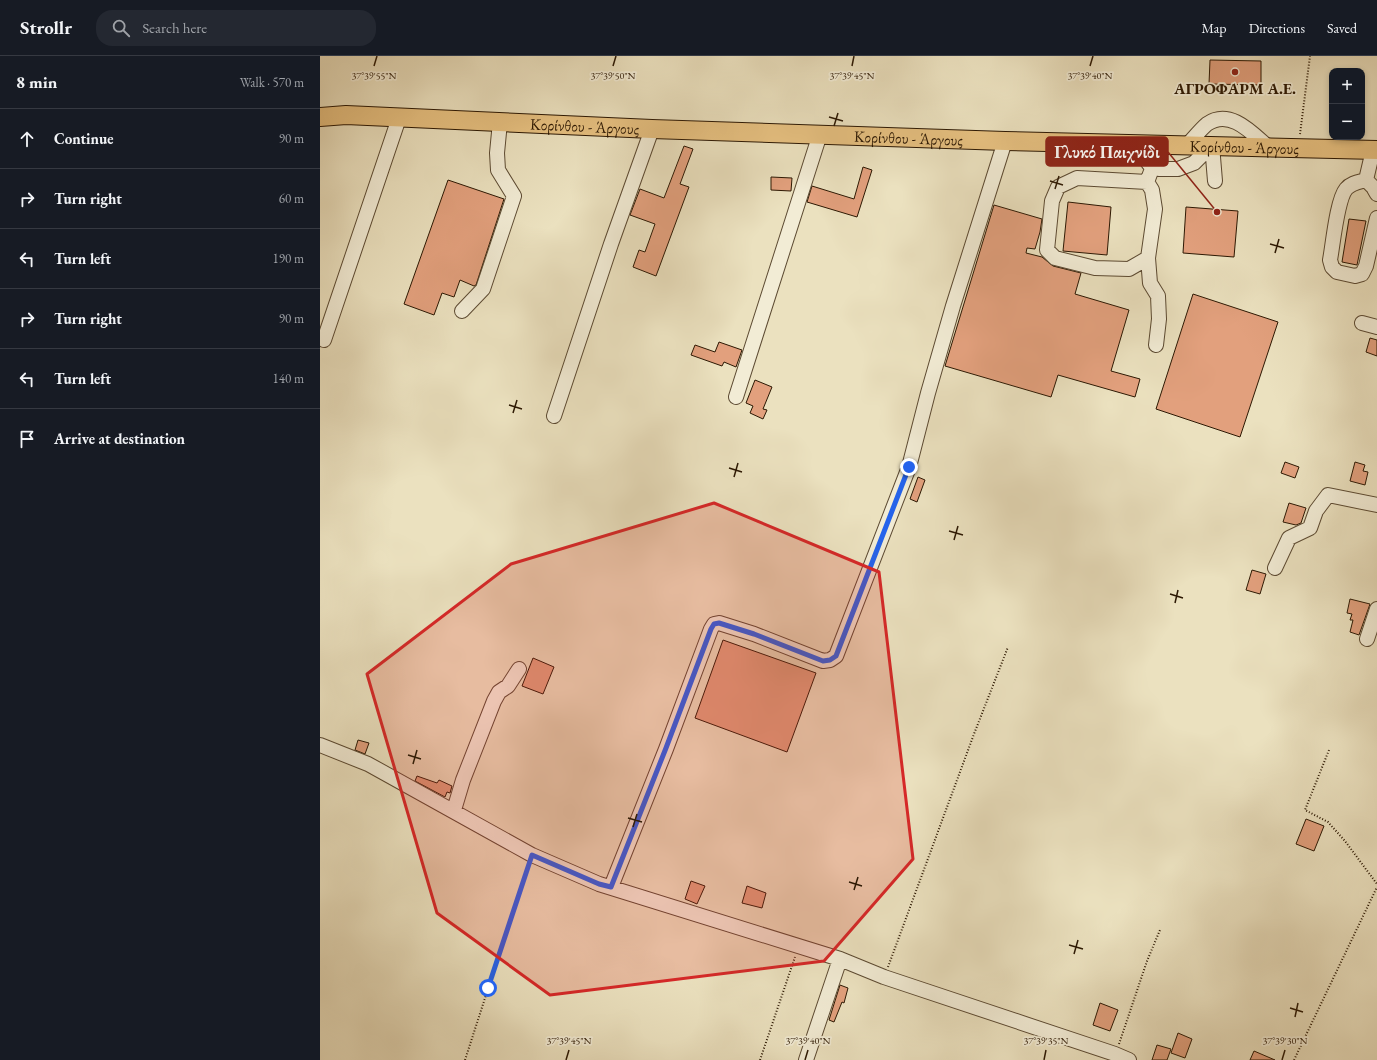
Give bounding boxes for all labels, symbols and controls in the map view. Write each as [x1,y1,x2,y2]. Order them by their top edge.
search box [96,10,376,46]
text: Strollr [20,15,72,40]
icon: search [110,17,132,39]
text: Search here [142,18,207,37]
text: Map [1201,19,1227,37]
text: Directions [1249,19,1305,37]
text: Saved [1327,19,1357,37]
marker: ΑΓΡΟΦΑΡΜ Α.Ε. [1230,67,1240,77]
map controls [1329,68,1365,140]
button: + [1329,68,1365,104]
text: 37°39'55"N [352,69,397,82]
text: 37°39'50"N [591,69,636,82]
text: 37°39'45"N [830,69,875,82]
text: 37°39'40"N [1068,69,1113,82]
text: 8 min [16,71,57,93]
text: Walk · 570 m [240,74,304,91]
place label: ΑΓΡΟΦΑΡΜ Α.Ε. [1173,78,1296,99]
button: − [1329,104,1365,140]
street label: Κορίνθου - Άργους [530,113,640,139]
street label: Κορίνθου - Άργους [854,126,964,151]
icon: ahead [16,128,38,150]
text: Continue [54,129,114,148]
text: 90 m [279,130,304,147]
street label: Κορίνθου - Άργους [1189,135,1300,159]
callout: Γλυκό Παιχνίδι [1046,137,1168,166]
text: Γλυκό Παιχνίδι [1054,141,1160,163]
icon: right [16,188,38,210]
text: Turn right [54,189,122,208]
text: 60 m [279,190,304,207]
icon: left [16,248,38,270]
text: Turn left [54,249,111,268]
text: 190 m [273,250,304,267]
icon: right [16,308,38,330]
text: Turn right [54,309,122,328]
text: 90 m [279,310,304,327]
icon: left [16,368,38,390]
text: Turn left [54,369,111,388]
text: 140 m [273,370,304,387]
icon: arrive [16,428,38,450]
text: Arrive at destination [54,429,185,448]
route end [900,458,918,476]
route start [479,979,497,997]
text: 37°39'45"N [547,1034,592,1047]
text: 37°39'40"N [786,1034,831,1047]
text: 37°39'35"N [1024,1034,1069,1047]
text: 37°39'30"N [1263,1034,1308,1047]

